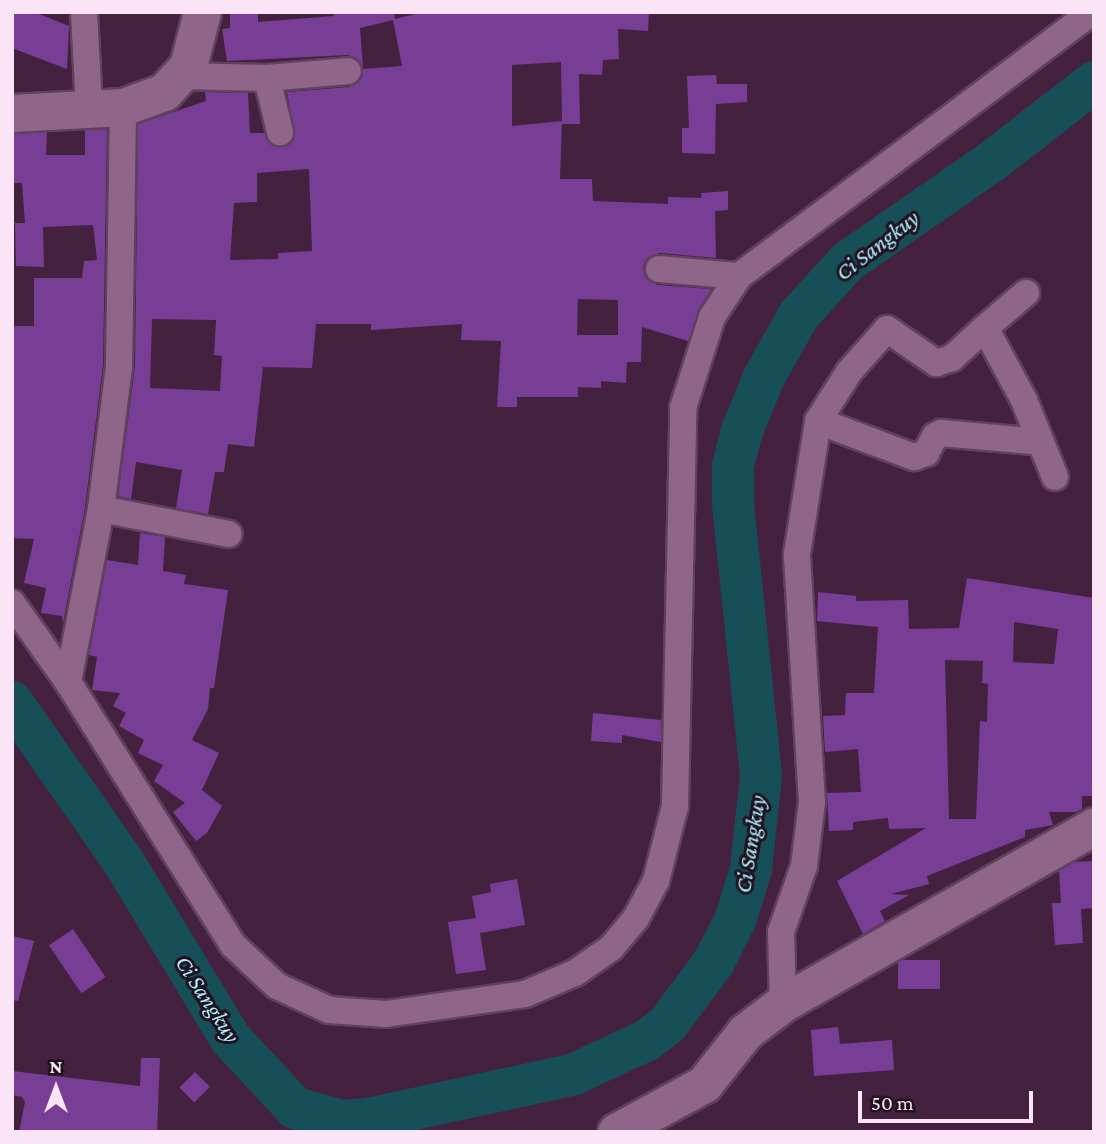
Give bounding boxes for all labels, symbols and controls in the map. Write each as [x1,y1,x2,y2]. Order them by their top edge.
water label: Ci Sangkuy [830,204,924,286]
water label: Ci Sangkuy [729,793,771,895]
water label: Ci Sangkuy [170,950,246,1048]
north arrow [21,1053,91,1123]
text: N [50,1056,62,1077]
scale bar [861,1078,1036,1122]
text: 50 m [871,1091,914,1115]

